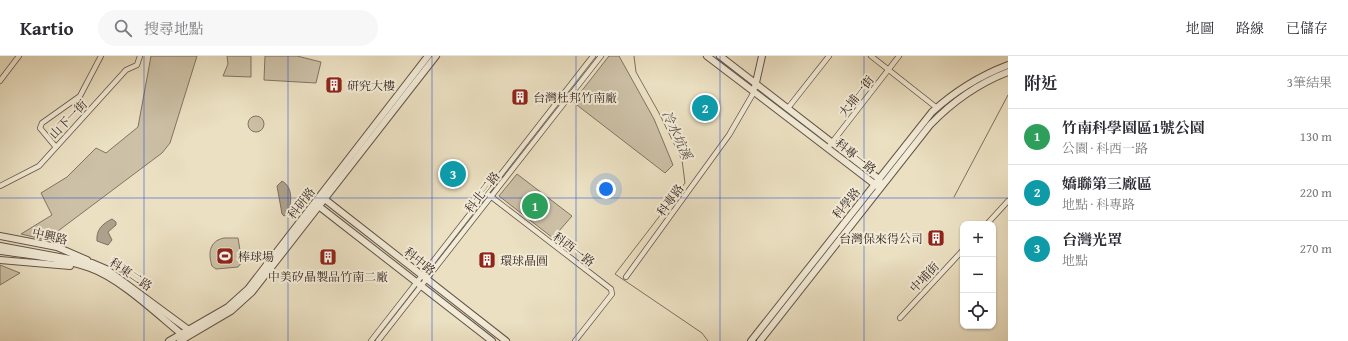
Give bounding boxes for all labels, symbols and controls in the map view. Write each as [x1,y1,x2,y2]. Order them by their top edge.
search box [98,10,378,46]
text: Kartio [20,14,74,42]
icon: search [112,17,134,39]
text: 搜尋地點 [144,18,204,39]
text: 地圖 [1186,18,1214,38]
text: 路線 [1236,18,1264,38]
text: 已儲存 [1286,18,1328,38]
text: 附近 [1024,70,1058,95]
street label: 大埔一街 [835,71,878,120]
text: 3筆結果 [1287,73,1332,92]
building icon: 研究大樓 [324,75,344,95]
place label: 研究大樓 [347,77,395,94]
building icon: 台灣杜邦竹南廠 [510,87,530,107]
place label: 台灣杜邦竹南廠 [533,89,617,106]
pin: 2 [692,93,718,123]
street label: 山下一街 [45,95,91,142]
water label: 冷水坑溪 [657,107,697,164]
text: 竹南科學園區1號公園 [1062,117,1205,138]
text: 1 [1034,127,1040,146]
text: 130 m [1300,127,1332,146]
street label: 科專一路 [832,134,880,178]
text: 公園 · 科西一路 [1062,139,1148,158]
pin: 3 [440,159,466,189]
street label: 科北二路 [461,168,503,216]
text: 嬌聯第三廠區 [1062,173,1152,194]
your location [596,179,616,199]
street label: 科專路 [653,180,687,220]
text: 2 [1034,183,1040,202]
text: 220 m [1300,183,1332,202]
street label: 科研路 [283,184,319,222]
street label: 科學路 [828,184,864,222]
pin: 1 [522,191,548,221]
text: 地點 · 科專路 [1062,195,1135,214]
map controls [960,221,996,329]
button: + [960,221,996,257]
street label: 中興路 [31,224,69,248]
street label: 科西一路 [550,228,598,270]
building icon: 台灣保來得公司 [926,228,946,248]
text: 台灣光罩 [1062,229,1122,250]
place label: 台灣保來得公司 [839,230,923,247]
text: 3 [1034,239,1040,258]
text: 270 m [1300,239,1332,258]
street label: 科中路 [401,243,439,279]
sports icon: 棒球場 [215,246,235,266]
building icon: 中美矽晶製品竹南二廠 [318,247,338,267]
place label: 棒球場 [238,248,274,265]
building icon: 環球晶圓 [477,250,497,270]
text: 地點 [1062,251,1088,270]
place label: 環球晶圓 [500,252,548,269]
street label: 科東二路 [106,254,156,294]
street label: 中埔街 [906,257,943,296]
button: − [960,257,996,293]
place label: 中美矽晶製品竹南二廠 [268,268,388,285]
button: locate [960,293,996,329]

